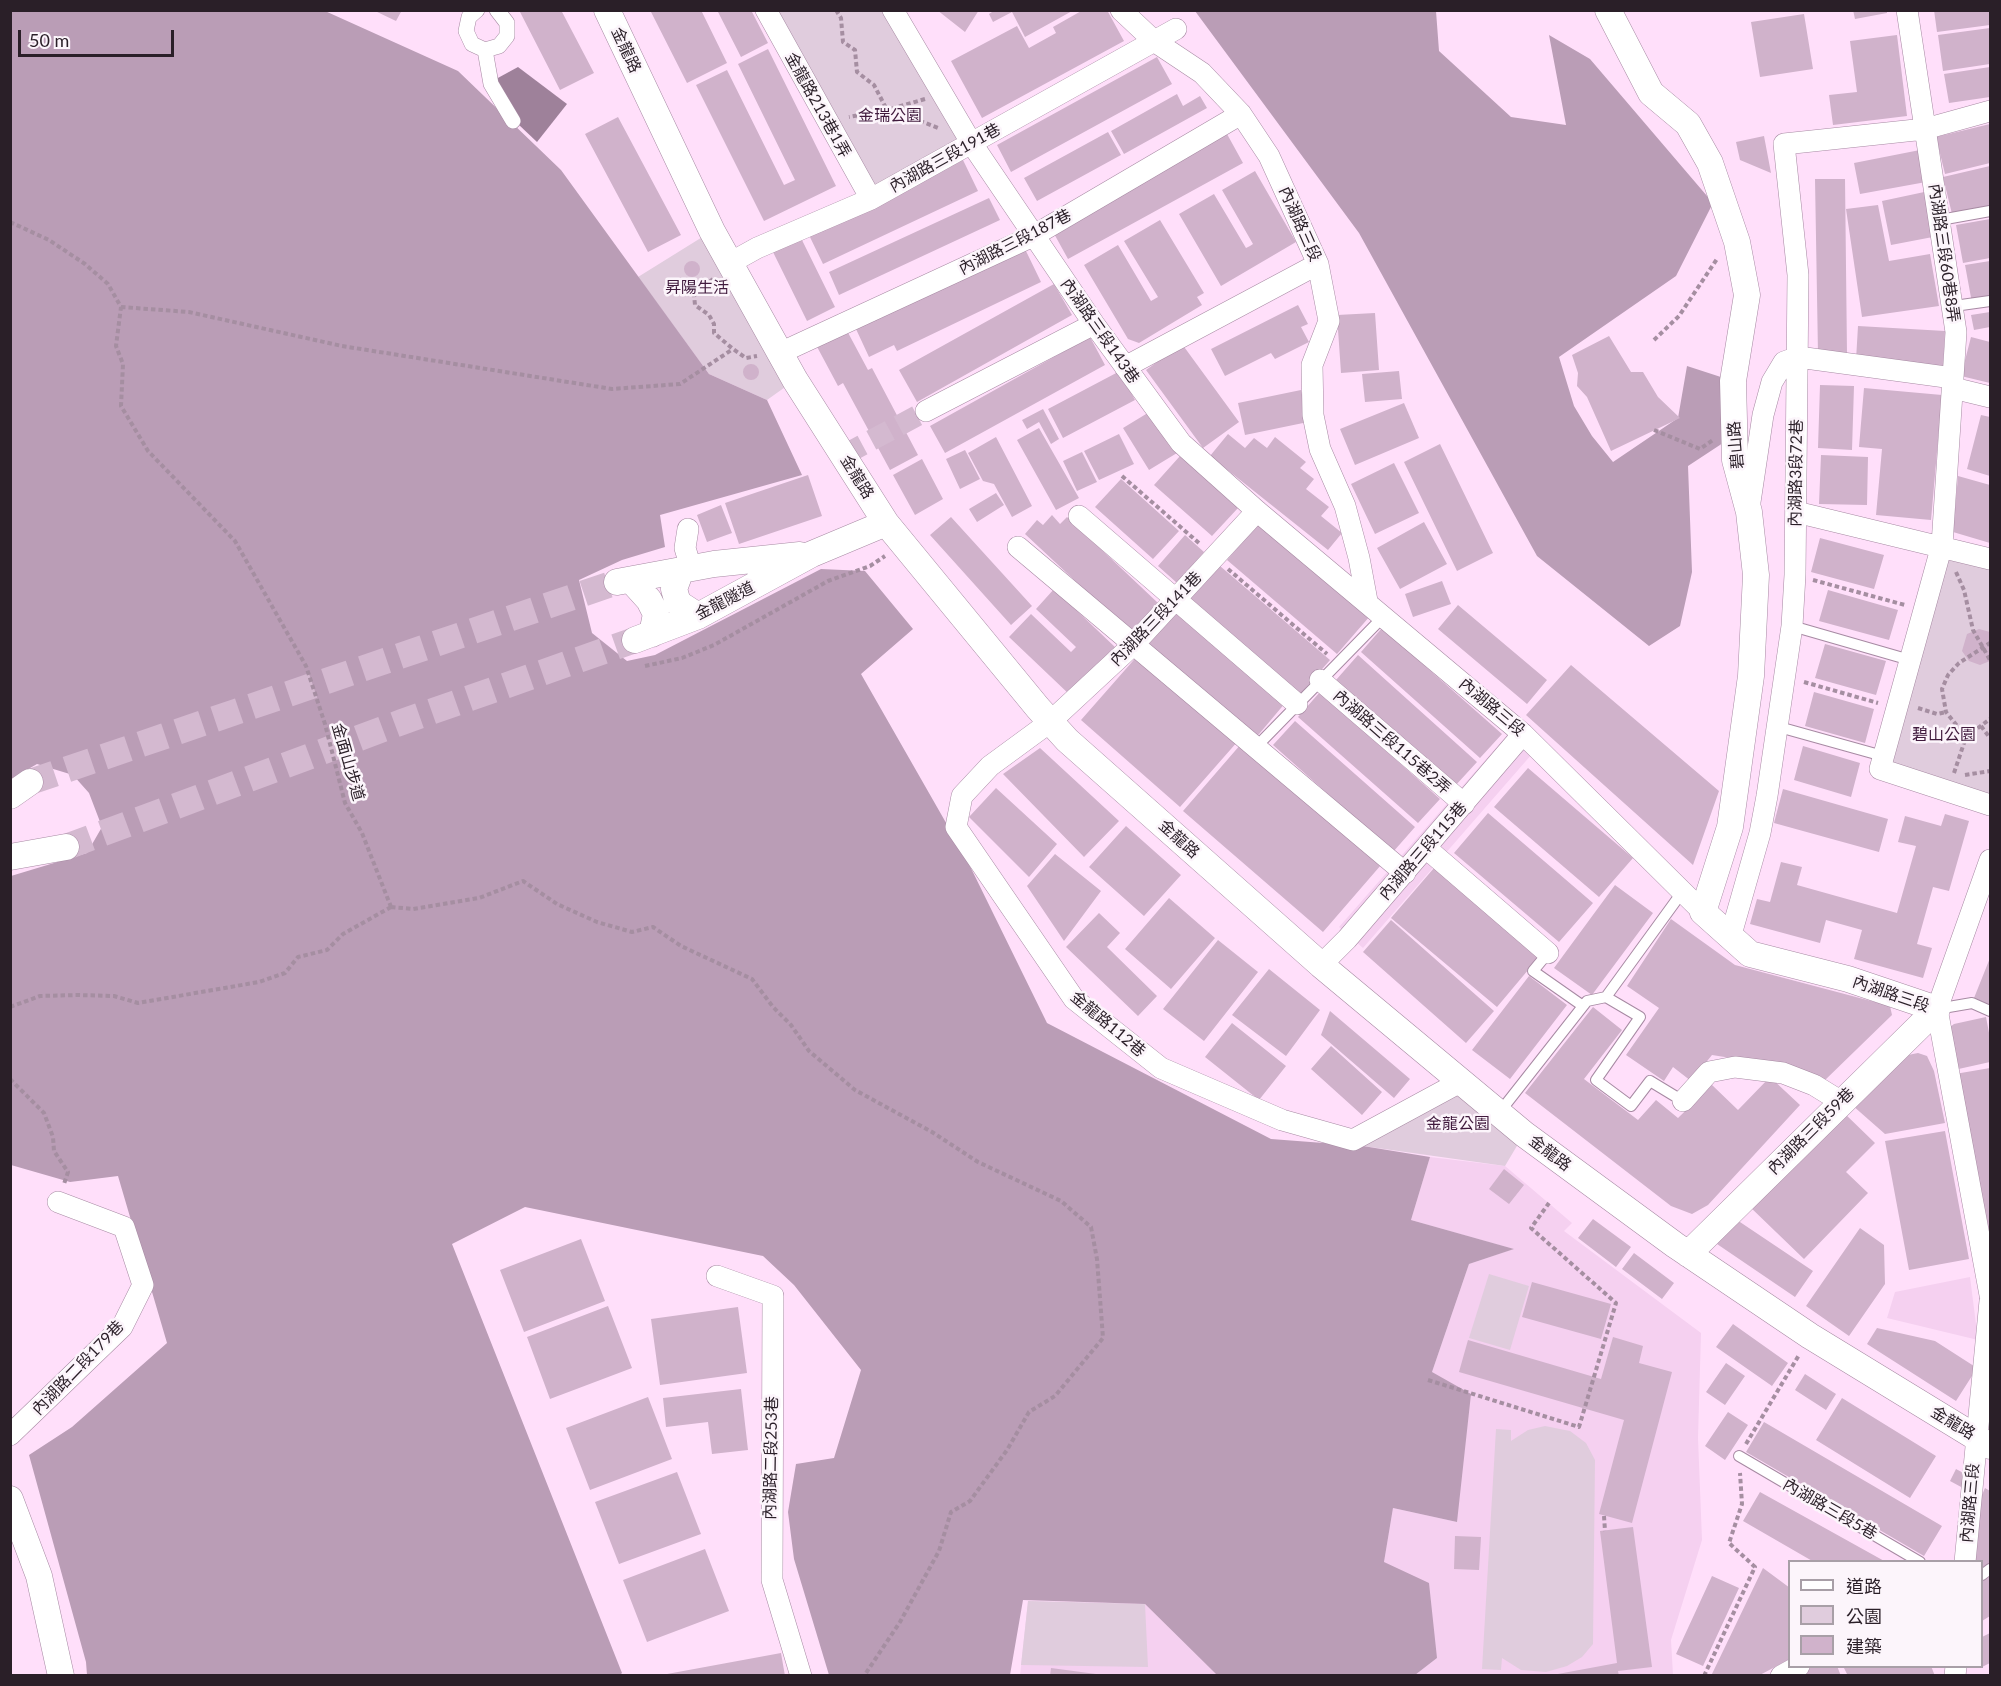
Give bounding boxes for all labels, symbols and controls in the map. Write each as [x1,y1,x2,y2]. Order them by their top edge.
scale bar [21,18,177,56]
street label: 金龍路 [607,24,645,76]
text: 50 m [29,29,69,51]
street label: 金龍路213巷1弄 [781,49,855,161]
park label: 金瑞公園 [858,106,922,126]
street label: 內湖路三段191巷 [886,120,1004,196]
street label: 內湖路三段60巷8弄 [1925,182,1963,324]
street label: 內湖路三段 [1275,184,1325,264]
street label: 內湖路三段187巷 [955,205,1075,279]
street label: 內湖路三段143巷 [1057,275,1143,387]
park label: 昇陽生活 [665,278,729,298]
street label: 內湖路3段72巷 [1785,419,1807,527]
street label: 碧山路 [1724,420,1748,470]
street label: 金龍路 [836,452,878,502]
street label: 內湖路三段141巷 [1106,568,1206,670]
street label: 金龍隧道 [692,578,758,624]
street label: 內湖路三段 [1455,674,1529,740]
street label: 內湖路三段115巷2弄 [1329,686,1455,798]
street label: 金面山步道 [328,721,368,803]
park label: 碧山公園 [1912,725,1976,745]
street label: 內湖路三段115巷 [1375,798,1471,904]
street label: 金龍路 [1155,816,1203,862]
street label: 內湖路三段 [1850,972,1932,1016]
street label: 金龍路112巷 [1067,987,1149,1061]
street label: 內湖路三段59巷 [1764,1084,1858,1178]
park label: 金龍公園 [1426,1114,1490,1134]
street label: 金龍路 [1525,1131,1575,1175]
street label: 內湖路二段179巷 [28,1317,128,1419]
street label: 內湖路二段253巷 [760,1396,782,1520]
street label: 金龍路 [1927,1402,1979,1444]
street label: 內湖路三段 [1957,1462,1983,1544]
street label: 內湖路三段5巷 [1780,1474,1880,1544]
legend [1788,1560,1983,1668]
text: 道路 [1846,1575,1882,1597]
text: 公園 [1846,1605,1882,1627]
text: 建築 [1846,1635,1882,1657]

